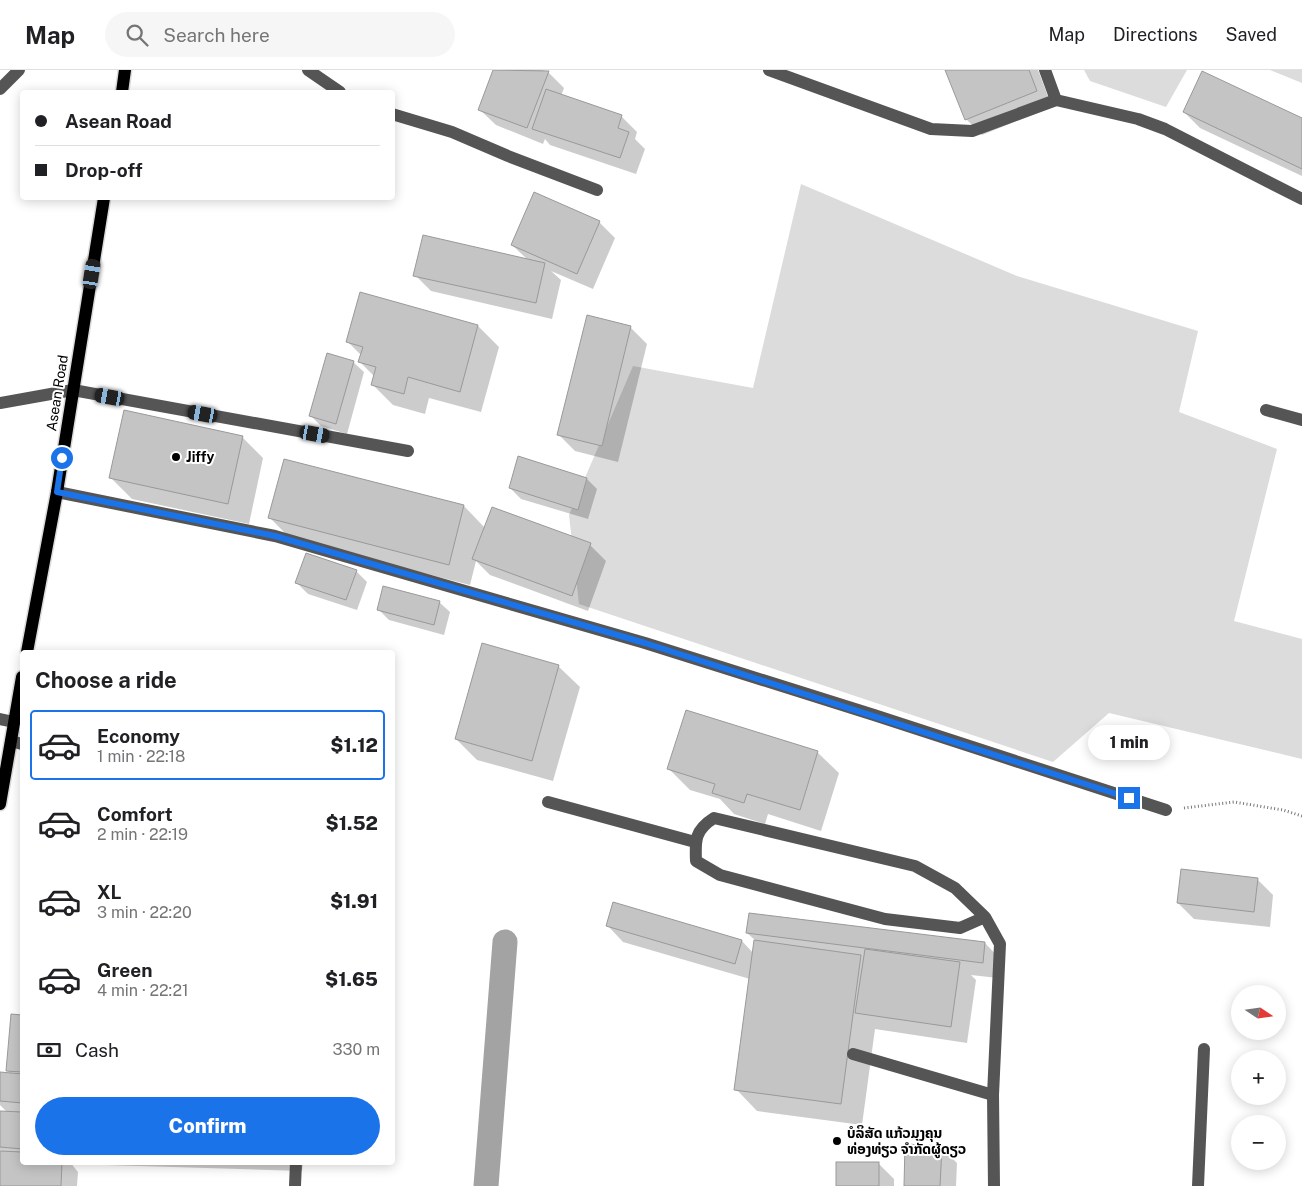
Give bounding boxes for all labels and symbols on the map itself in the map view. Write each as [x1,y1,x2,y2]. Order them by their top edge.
car [82,258,101,290]
street label: Asean Road [43,354,71,432]
car [93,387,126,407]
car [186,404,219,424]
car [298,424,331,444]
route start [51,447,73,469]
place label: Jiffy [186,449,215,465]
marker: Jiffy [170,451,182,463]
callout: 1 min [1088,726,1170,760]
route end [1118,787,1140,809]
north arrow [1231,985,1286,1040]
place label: ບໍລິສັດ ແກ້ວມຸງຄຸນ ທ່ອງທ່ຽວ ຈຳກັດຜູ້ດຽວ [847,1124,966,1159]
marker: ບໍລິສັດ ແກ້ວມຸງຄຸນ ທ່ອງທ່ຽວ ຈຳກັດຜູ້ດຽວ [831,1135,843,1147]

